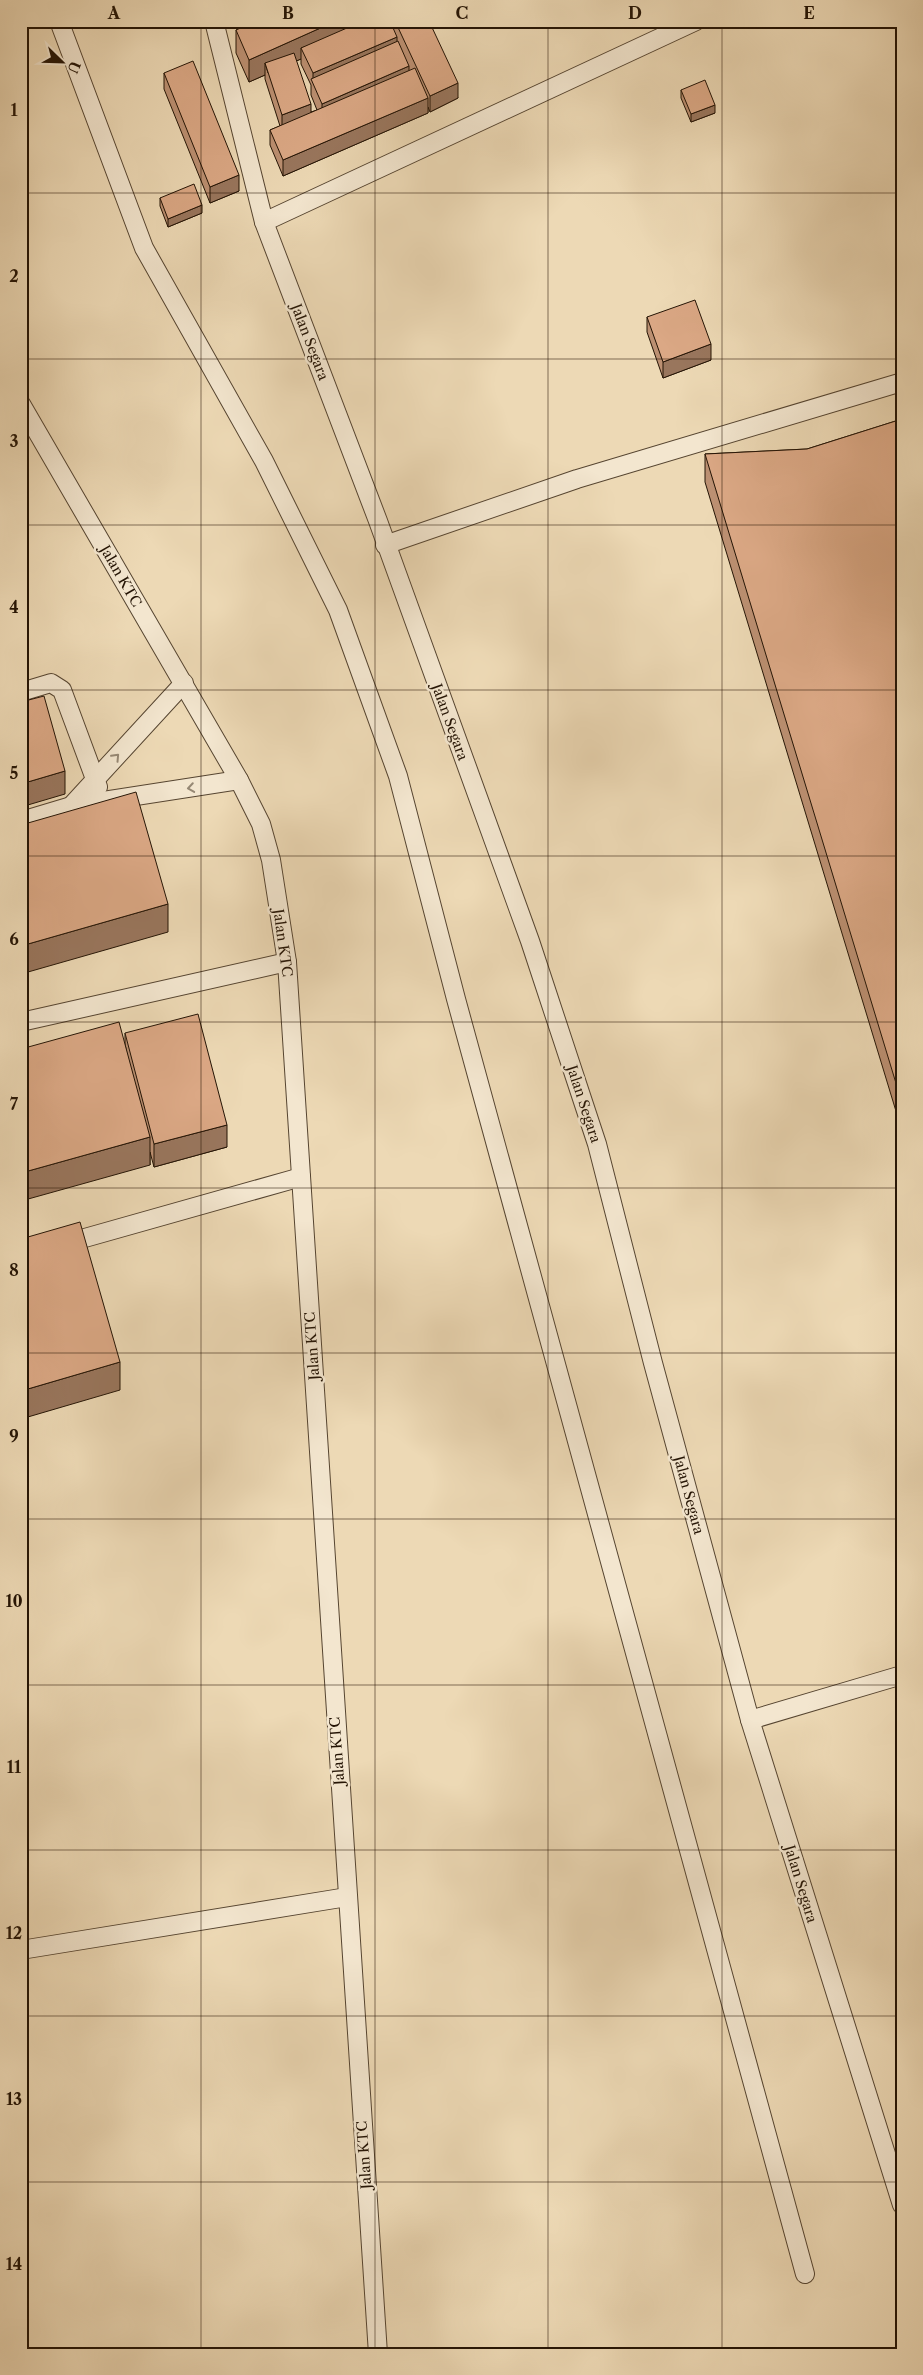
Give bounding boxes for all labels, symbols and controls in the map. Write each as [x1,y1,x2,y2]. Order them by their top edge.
text: A [107,3,121,23]
text: B [282,3,294,23]
text: C [456,3,468,23]
text: D [628,3,642,23]
text: E [803,3,815,23]
north arrow [38,38,88,88]
text: U [63,58,84,76]
text: 1 [10,100,18,120]
text: 2 [9,266,19,286]
street label: Jalan Segara [286,299,333,383]
text: 3 [9,431,19,451]
street label: Jalan KTC [95,540,146,610]
text: 4 [9,597,19,617]
street label: Jalan Segara [427,679,472,763]
one-way arrow [110,753,119,762]
text: 5 [10,763,19,783]
one-way arrow [187,782,196,792]
street label: Jalan KTC [269,906,297,978]
text: 6 [9,929,19,949]
street label: Jalan Segara [562,1061,605,1146]
text: 7 [10,1094,19,1114]
text: 8 [9,1260,19,1280]
street label: Jalan KTC [301,1311,324,1383]
text: 9 [9,1426,19,1446]
street label: Jalan Segara [669,1452,708,1537]
text: 10 [5,1591,23,1611]
street label: Jalan KTC [326,1716,349,1788]
text: 11 [7,1757,22,1777]
street label: Jalan Segara [780,1841,822,1926]
text: 12 [6,1923,22,1943]
text: 13 [6,2089,22,2109]
street label: Jalan KTC [353,2120,376,2192]
text: 14 [6,2254,22,2274]

